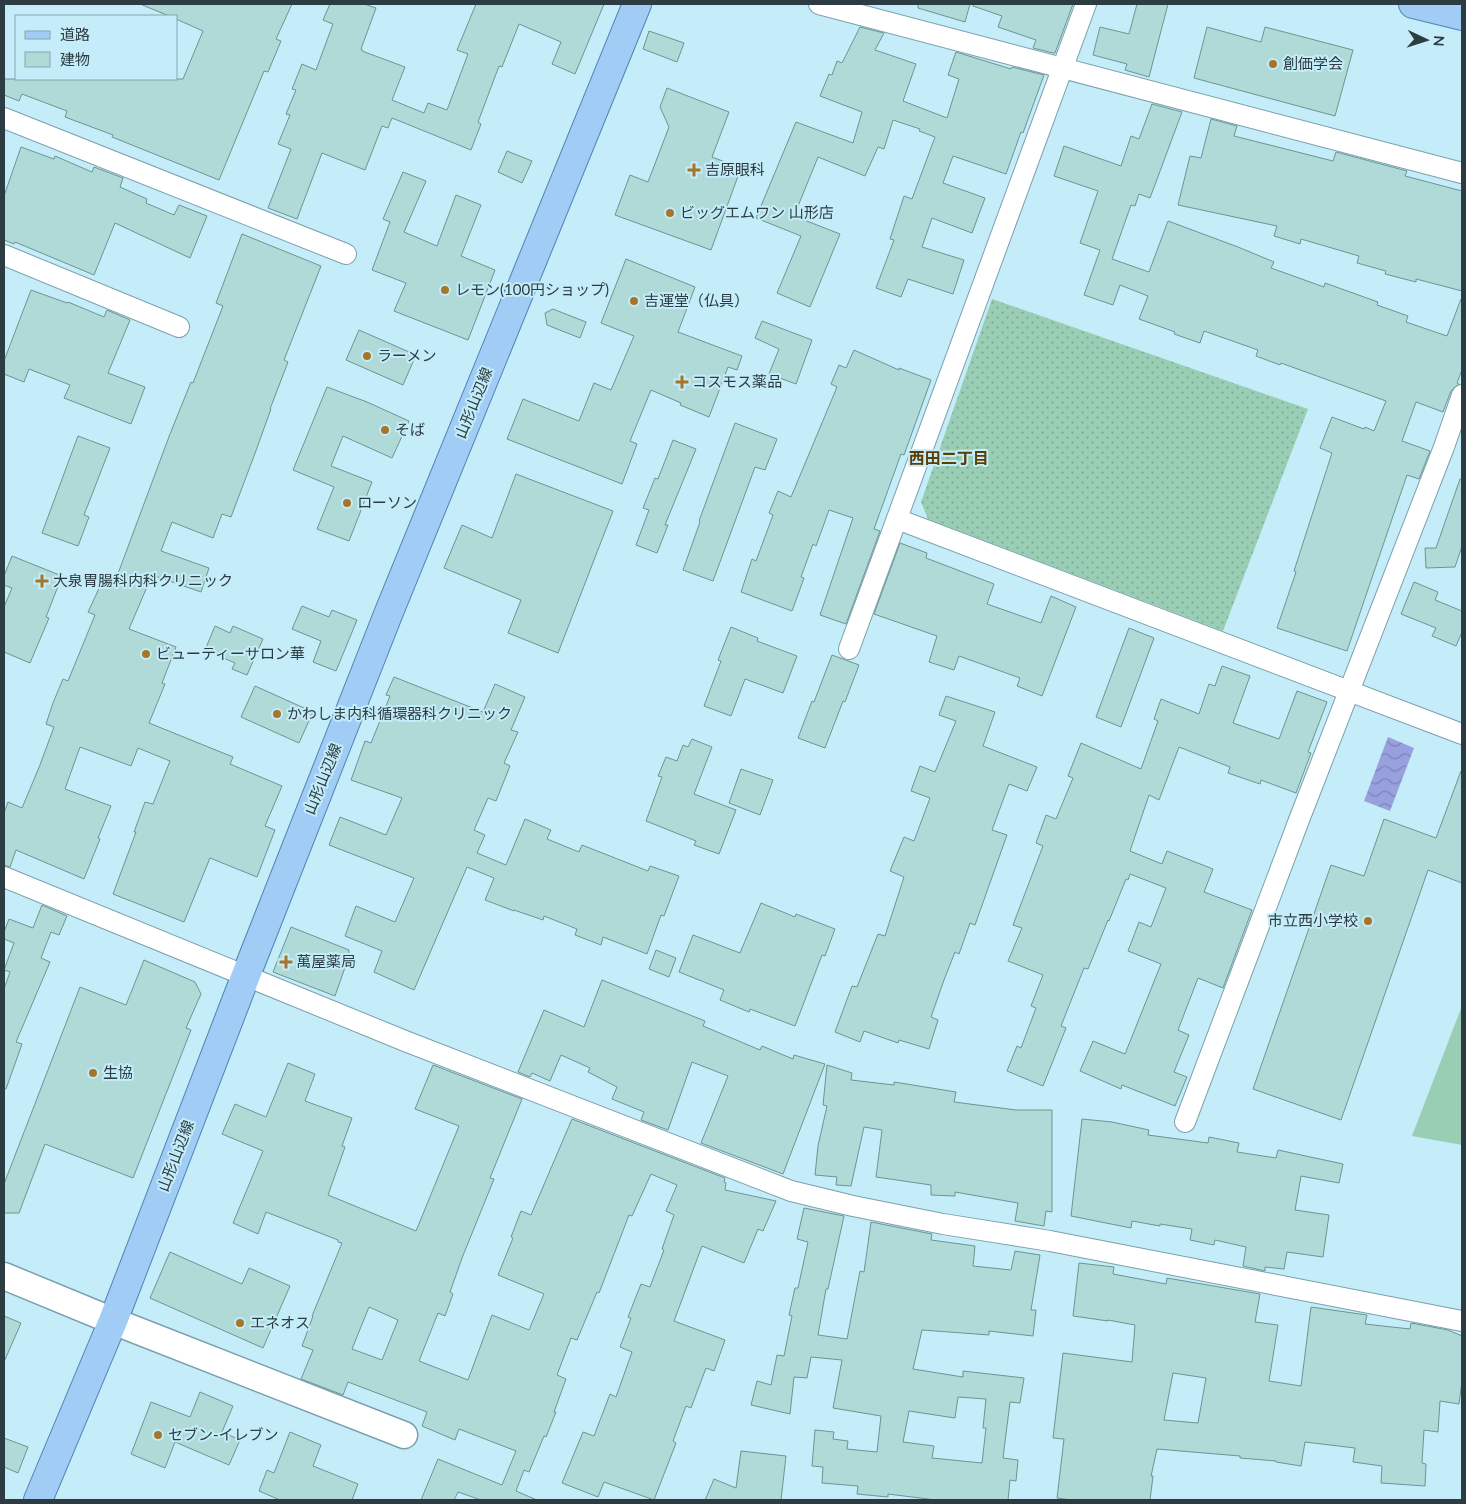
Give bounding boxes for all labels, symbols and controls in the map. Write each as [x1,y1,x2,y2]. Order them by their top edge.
legend [15,15,178,80]
north arrow [1401,15,1451,65]
text: 道路 [60,25,90,43]
text: N [1431,35,1448,47]
text: 建物 [60,50,90,68]
place label: 創価学会 [1283,54,1343,72]
marker: 創価学会 [1267,58,1279,70]
place label: 吉原眼科 [705,160,765,178]
marker: 吉原眼科 [687,163,701,177]
place label: ビッグエムワン 山形店 [680,203,834,221]
marker: ビッグエムワン 山形店 [664,207,676,219]
place label: レモン(100円ショップ) [455,280,609,298]
marker: レモン(100円ショップ) [439,284,451,296]
place label: 吉運堂（仏具） [644,291,749,309]
marker: 吉運堂（仏具） [628,295,640,307]
place label: ラーメン [377,346,436,364]
marker: ラーメン [361,350,373,362]
street label: 山形山辺線 [451,364,495,441]
place label: コスモス薬品 [692,372,782,390]
marker: コスモス薬品 [676,376,688,388]
place label: そば [395,420,425,438]
marker: そば [379,424,391,436]
district label: 西田二丁目 [909,448,989,467]
place label: ローソン [357,493,417,511]
marker: ローソン [341,497,353,509]
place label: 大泉胃腸科内科クリニック [53,571,233,589]
marker: 大泉胃腸科内科クリニック [35,574,49,588]
place label: ビューティーサロン華 [156,644,305,662]
marker: ビューティーサロン華 [140,648,152,660]
place label: かわしま内科循環器科クリニック [287,704,512,722]
marker: かわしま内科循環器科クリニック [271,708,283,720]
street label: 山形山辺線 [300,740,344,817]
place label: 市立西小学校 [1268,911,1358,929]
marker: 市立西小学校 [1362,915,1374,927]
place label: 萬屋薬局 [296,952,356,970]
marker: 萬屋薬局 [280,956,292,968]
place label: 生協 [103,1063,133,1081]
marker: 生協 [87,1067,99,1079]
street label: 山形山辺線 [153,1117,197,1194]
place label: エネオス [250,1313,310,1331]
marker: エネオス [234,1317,246,1329]
place label: セブン-イレブン [168,1425,279,1443]
marker: セブン-イレブン [152,1429,164,1441]

